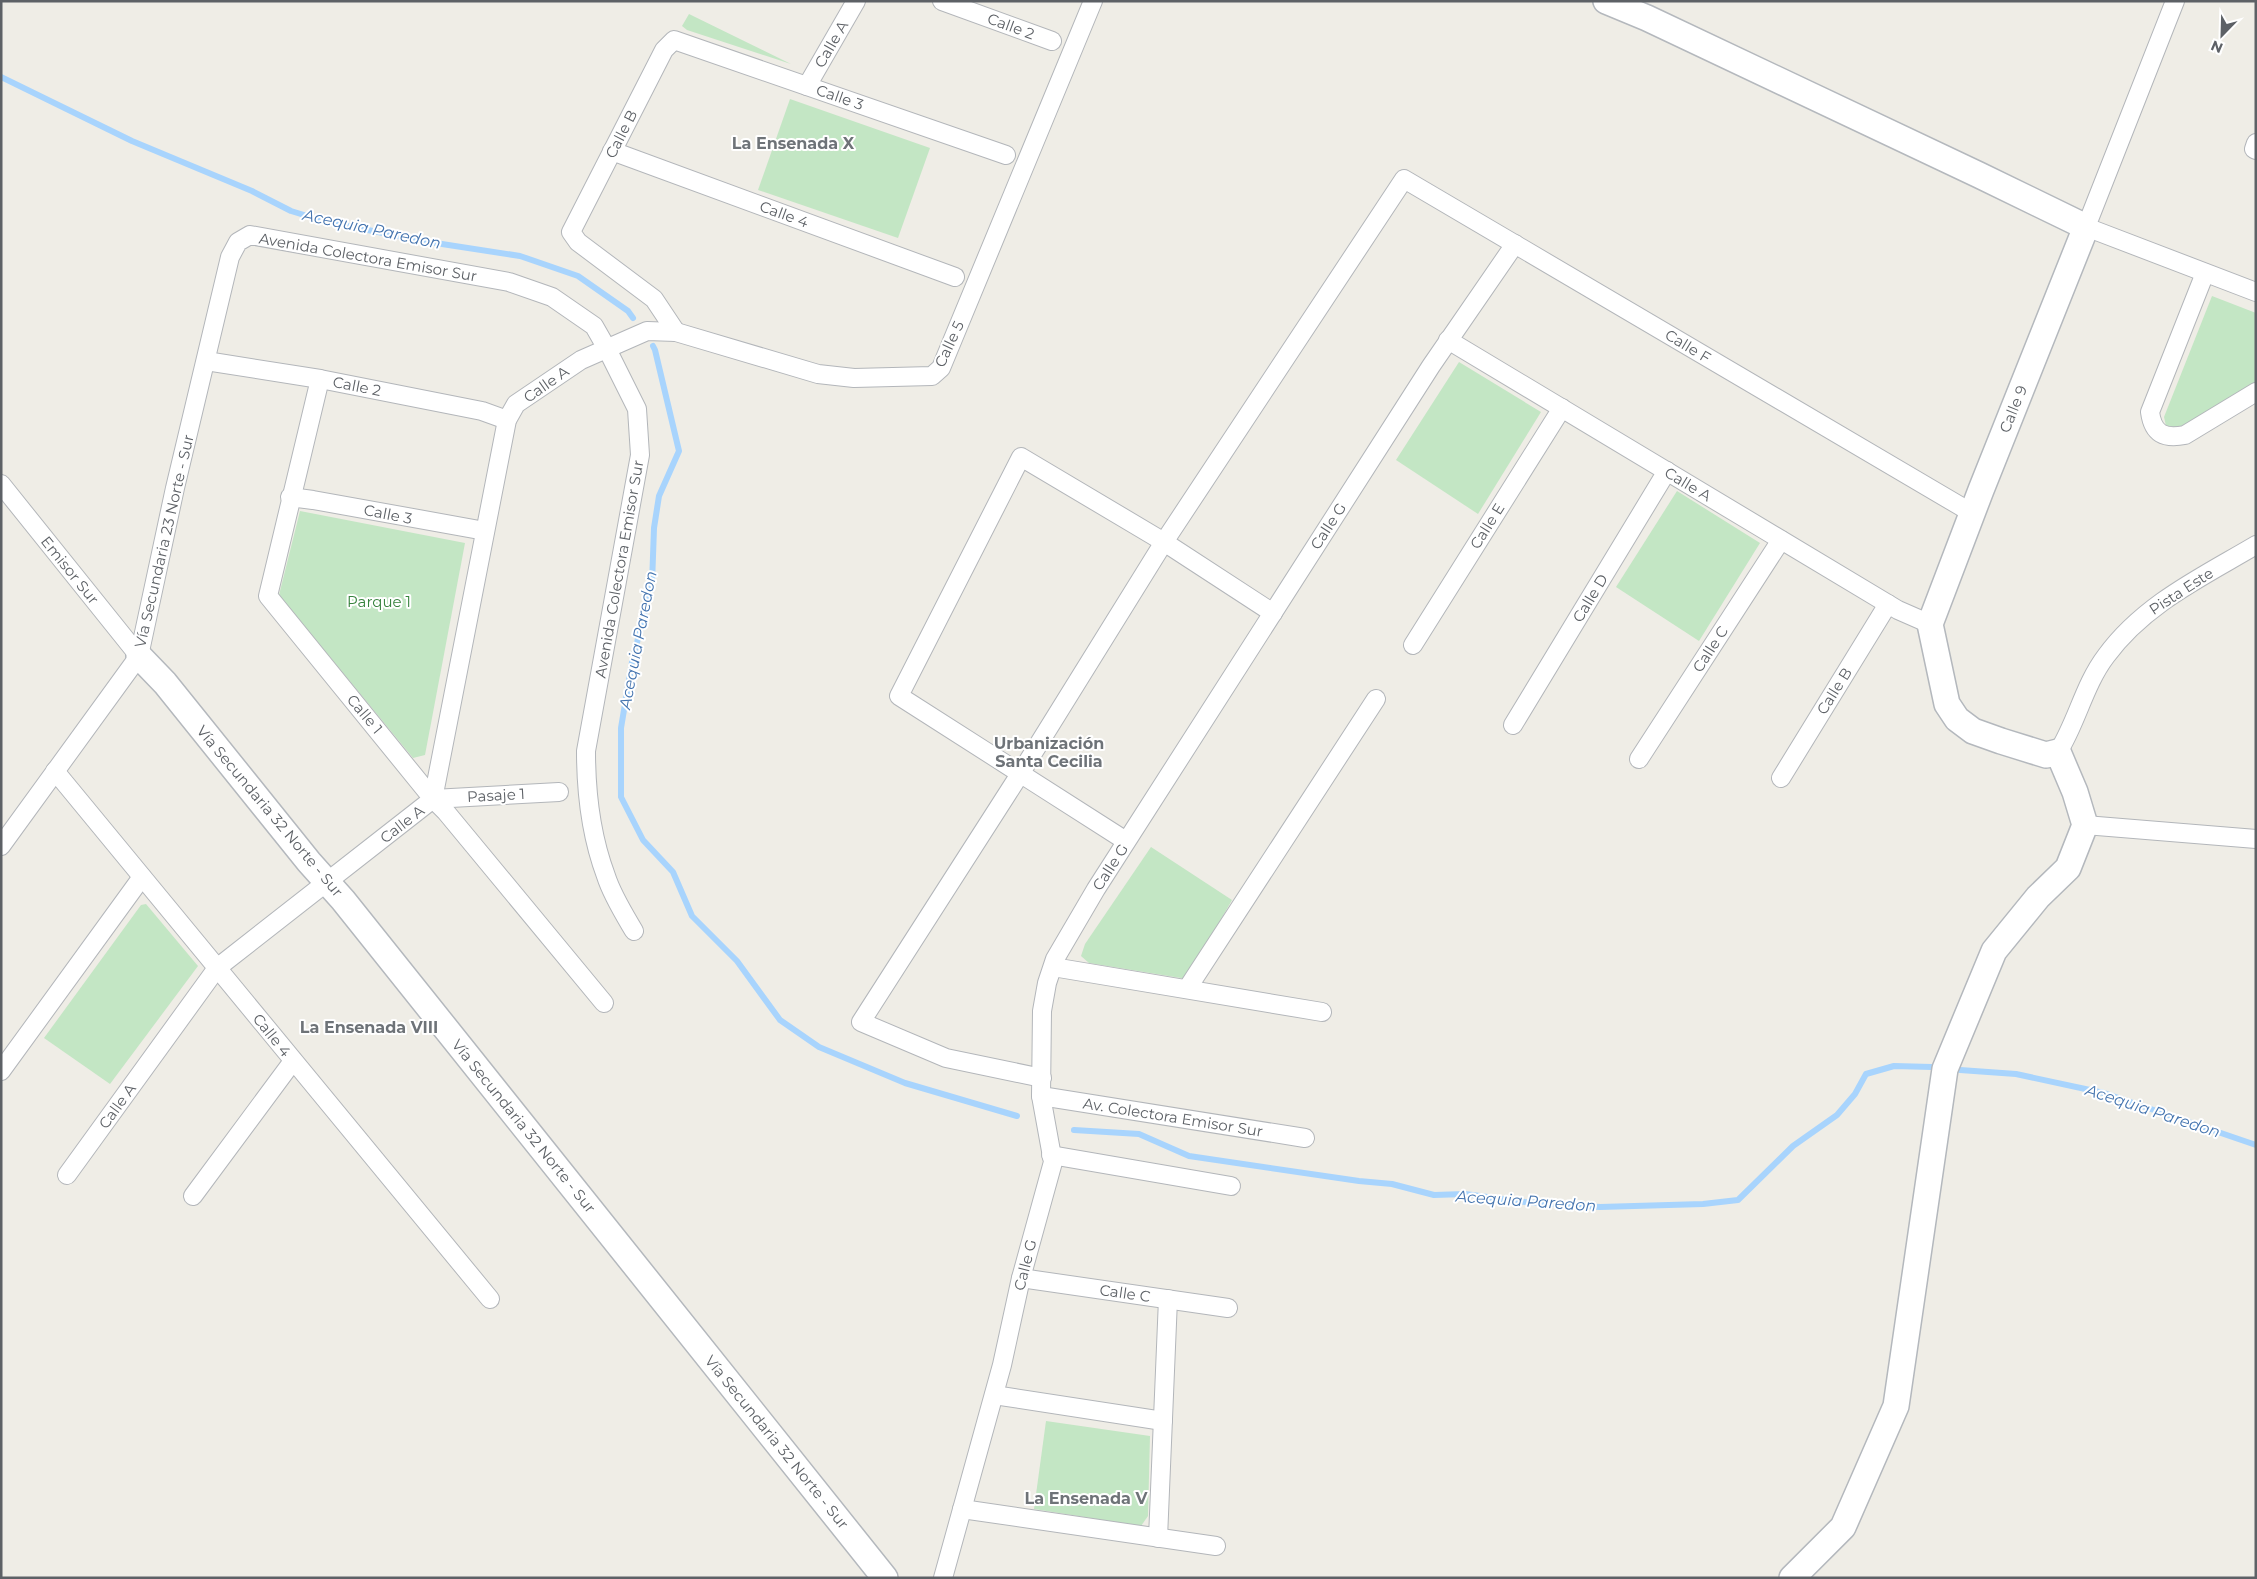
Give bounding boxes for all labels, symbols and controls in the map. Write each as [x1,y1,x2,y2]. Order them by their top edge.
street label: Calle 2 [985,9,1037,43]
north arrow [2197,10,2247,60]
street label: Calle A [810,17,852,71]
text: N [2208,36,2226,57]
street label: Calle 3 [814,80,866,114]
street label: Calle B [601,107,641,161]
district label: La Ensenada X [732,134,855,153]
street label: Calle 4 [757,196,811,232]
water label: Acequia Paredon [300,205,443,253]
street label: Avenida Colectora Emisor Sur [257,228,479,286]
street label: Calle 5 [930,318,968,370]
street label: Calle F [1662,325,1714,367]
street label: Calle A [520,361,573,406]
street label: Calle 2 [331,372,383,400]
street label: Calle 9 [1995,382,2031,436]
street label: Vía Secundaria 23 Norte - Sur [130,433,198,649]
street label: Avenida Colectora Emisor Sur [590,458,648,680]
street label: Calle A [1661,463,1715,505]
street label: Calle G [1306,499,1350,553]
street label: Calle 3 [362,500,414,528]
street label: Calle E [1466,500,1508,552]
street label: Emisor Sur [37,532,103,608]
street label: Pista Este [2145,563,2217,619]
water label: Acequia Paredon [615,569,661,712]
street label: Calle D [1568,570,1612,626]
park label: Parque 1 [347,592,411,611]
street label: Calle C [1688,622,1732,676]
street label: Calle B [1812,664,1856,718]
street label: Calle 1 [343,690,387,738]
street label: Vía Secundaria 32 Norte - Sur [193,721,347,901]
district label: Urbanización Santa Cecilia [994,734,1104,771]
street label: Pasaje 1 [466,784,526,806]
street label: Calle A [376,801,428,847]
street label: Calle G [1088,840,1132,894]
street label: Calle 4 [249,1009,295,1061]
district label: La Ensenada VIII [300,1018,438,1037]
street label: Vía Secundaria 32 Norte - Sur [448,1035,600,1217]
street label: Calle A [94,1080,140,1132]
water label: Acequia Paredon [2082,1080,2223,1142]
street label: Av. Colectora Emisor Sur [1082,1093,1264,1141]
water label: Acequia Paredon [1454,1187,1597,1215]
street label: Calle G [1009,1237,1041,1293]
street label: Calle C [1098,1280,1152,1306]
street label: Vía Secundaria 32 Norte - Sur [701,1351,853,1533]
district label: La Ensenada V [1025,1489,1149,1508]

